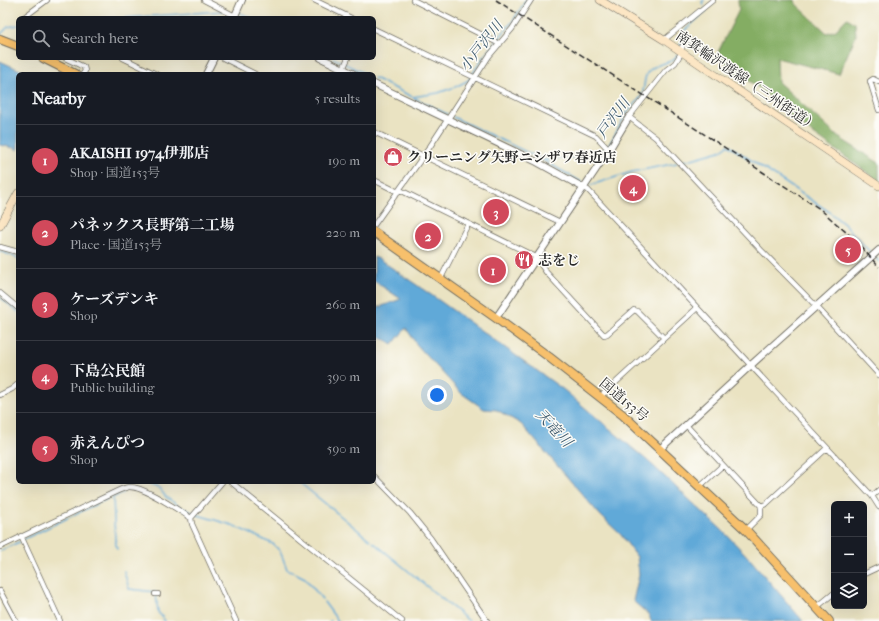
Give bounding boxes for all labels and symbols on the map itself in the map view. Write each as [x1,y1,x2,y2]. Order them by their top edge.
water label: 小戸沢川 [455,15,508,75]
street label: 南箕輪沢渡線（三州街道） [673,27,821,135]
water label: 戸沢川 [592,93,635,141]
shop icon: クリーニング矢野ニシザワ春近店 [382,146,404,168]
place label: クリーニング矢野ニシザワ春近店 [407,149,617,166]
pin: 4 [620,173,646,203]
pin: 3 [483,197,509,227]
pin: 2 [415,221,441,251]
pin: 5 [835,235,861,265]
restaurant icon: 志をじ [513,249,535,271]
place label: 志をじ [538,252,580,269]
pin: 1 [480,255,506,285]
street label: 国道153号 [596,375,652,425]
your location [427,385,447,405]
water label: 天竜川 [532,405,577,452]

